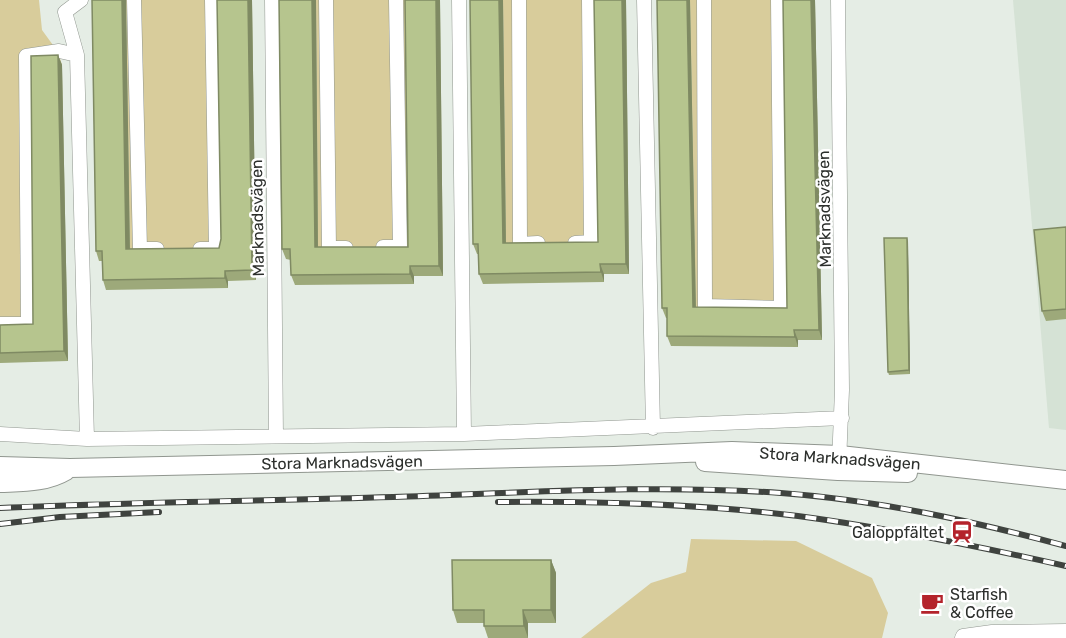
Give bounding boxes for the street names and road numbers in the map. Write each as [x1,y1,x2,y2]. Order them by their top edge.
street label: Marknadsvägen [814,150,835,268]
street label: Marknadsvägen [247,159,268,277]
street label: Stora Marknadsvägen [759,443,921,474]
street label: Stora Marknadsvägen [261,452,423,473]

